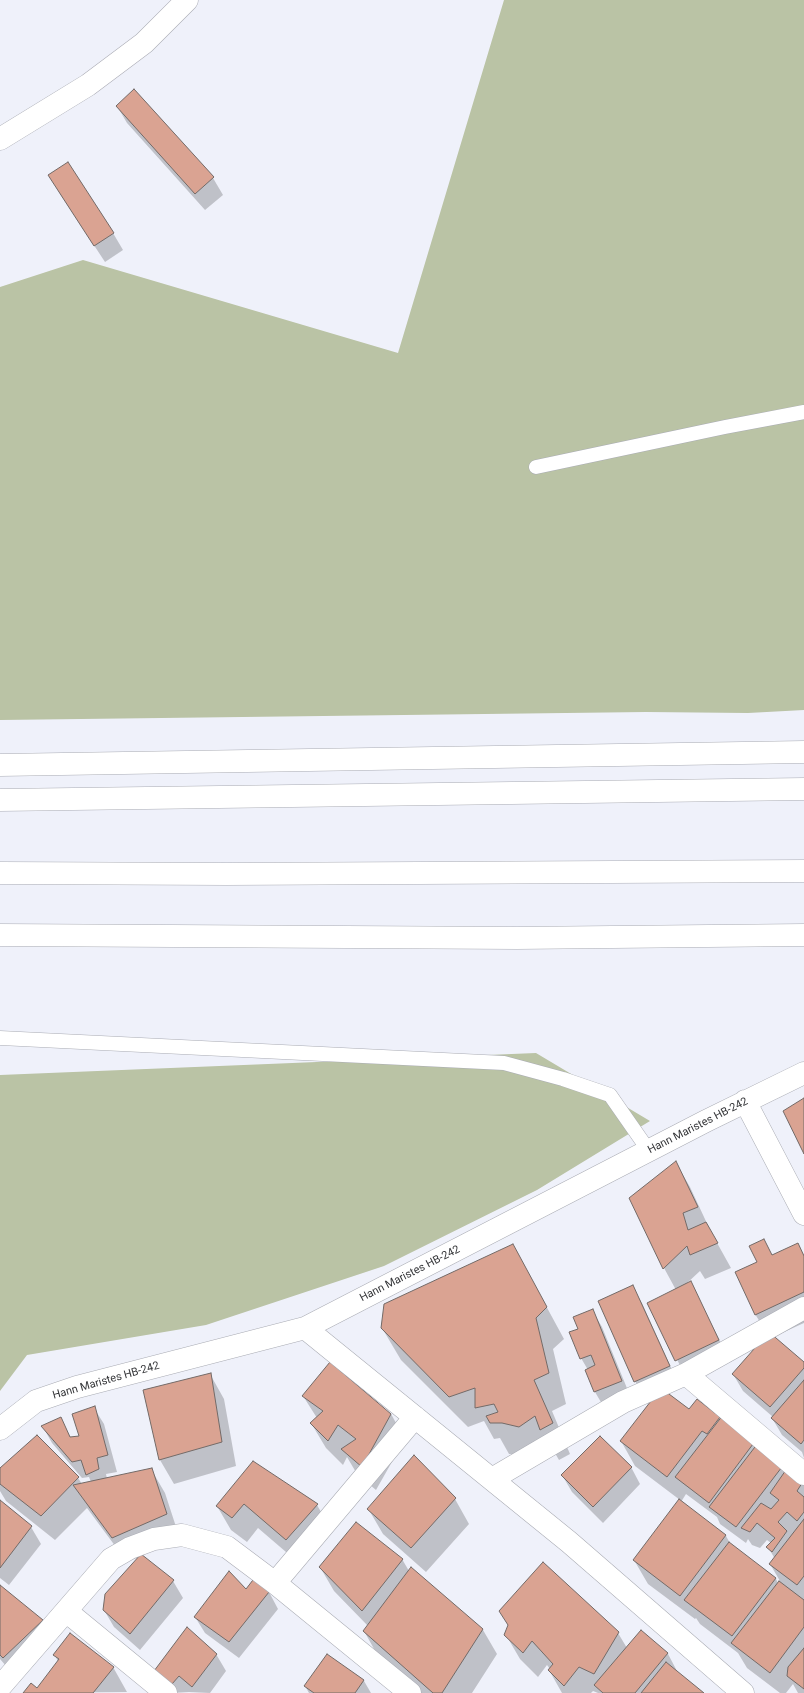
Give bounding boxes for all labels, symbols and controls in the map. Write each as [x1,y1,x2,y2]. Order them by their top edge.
street label: Hann Maristes HB-242 [646,1095,750,1157]
street label: Hann Maristes HB-242 [358,1243,462,1305]
street label: Hann Maristes HB-242 [51,1359,161,1403]

